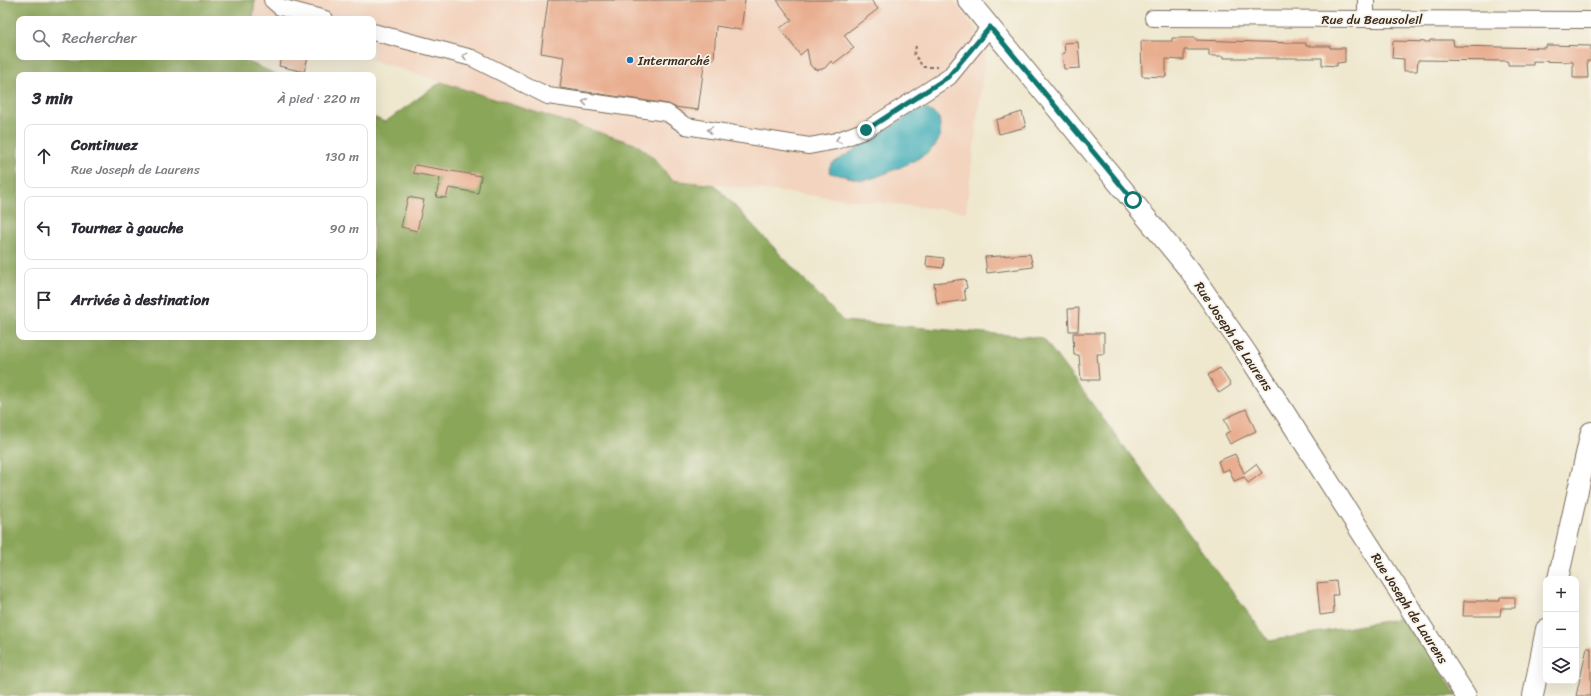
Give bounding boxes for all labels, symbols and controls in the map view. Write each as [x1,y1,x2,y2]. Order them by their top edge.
street label: Rue du Beausoleil [1322,8,1423,31]
search box [16,16,376,60]
text: Rechercher [62,25,137,51]
icon: search [30,27,52,49]
place label: Intermarché [637,49,710,72]
one-way arrow [461,52,468,61]
marker: Intermarché [625,55,635,65]
text: 3 min [32,83,73,113]
text: À pied · 220 m [277,87,360,110]
one-way arrow [582,98,588,107]
route end [857,121,875,139]
one-way arrow [707,126,713,135]
text: Continuez [71,132,138,158]
one-way arrow [835,135,842,144]
icon: ahead [33,145,55,167]
text: 130 m [325,145,359,168]
text: Rue Joseph de Laurens [71,158,200,181]
route start [1124,191,1142,209]
text: Tournez à gauche [71,215,183,241]
icon: left [33,217,55,239]
text: 90 m [329,217,359,240]
street label: Rue Joseph de Laurens [1188,277,1280,397]
text: Arrivée à destination [71,287,209,313]
icon: arrive [33,289,55,311]
street label: Rue Joseph de Laurens [1365,548,1455,669]
map controls [1543,576,1579,684]
button: + [1543,576,1579,612]
button: − [1543,612,1579,648]
button: layers [1543,648,1579,684]

